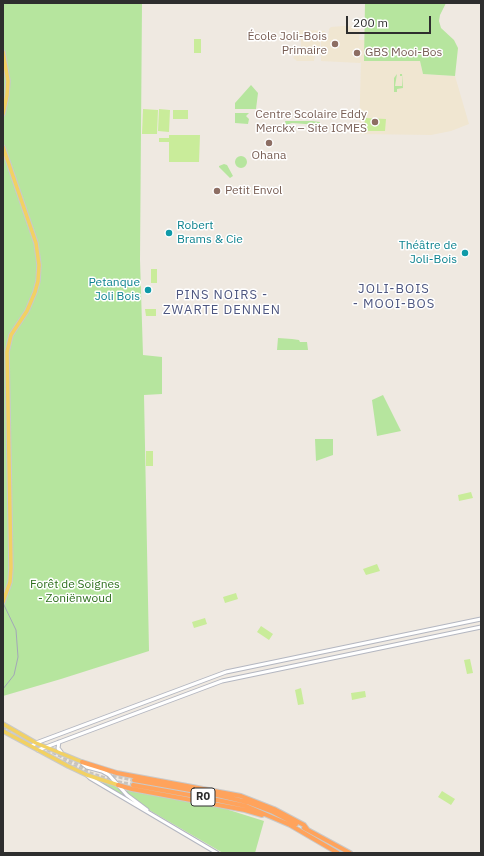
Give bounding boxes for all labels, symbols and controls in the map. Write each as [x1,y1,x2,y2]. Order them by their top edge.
scale bar [348,8,433,34]
text: 200 m [353,15,388,30]
place label: École Joli-Bois Primaire [247,30,327,58]
marker: École Joli-Bois Primaire [330,39,340,49]
place label: GBS Mooi-Bos [365,46,442,60]
marker: GBS Mooi-Bos [352,48,362,58]
place label: Centre Scolaire Eddy Merckx – Site ICMES [255,108,367,136]
marker: Centre Scolaire Eddy Merckx – Site ICMES [370,117,380,127]
marker: Ohana [264,138,274,148]
place label: Ohana [252,149,286,163]
place label: Petit Envol [225,184,282,198]
marker: Petit Envol [212,186,222,196]
place label: Robert Brams & Cie [177,219,243,247]
marker: Robert Brams & Cie [164,228,174,238]
place label: Théâtre de Joli-Bois [399,239,457,267]
marker: Théâtre de Joli-Bois [460,248,470,258]
place label: Petanque Joli Bois [89,276,140,304]
district label: JOLI-BOIS - MOOI-BOS [353,281,435,312]
marker: Petanque Joli Bois [143,285,153,295]
district label: PINS NOIRS - ZWARTE DENNEN [163,287,281,318]
park label: Forêt de Soignes - Zoniënwoud [30,578,120,606]
road number: R0 [191,788,215,806]

